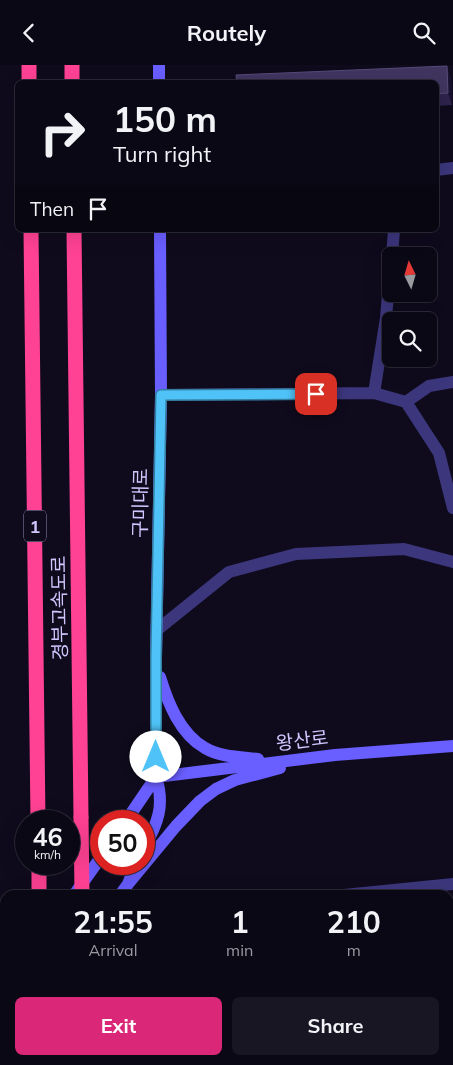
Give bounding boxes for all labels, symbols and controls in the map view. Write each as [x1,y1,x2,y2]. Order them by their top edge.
icon: back [15,19,43,47]
text: Routely [187,19,266,47]
icon: search [410,19,438,47]
text: 150 m [113,97,217,141]
icon: right [30,100,95,165]
text: Turn right [113,140,211,168]
icon: arrive [84,195,112,223]
text: Then [30,197,74,221]
north arrow [382,247,438,303]
map controls [382,247,437,367]
button: search [382,312,437,367]
pin [295,373,337,415]
icon: arrive [302,380,330,408]
street label: 구미대로 [127,468,153,538]
road number: 1 [24,511,46,541]
street label: 경부고속도로 [46,555,72,661]
street label: 왕산로 [275,725,329,755]
position arrow [129,730,181,782]
speed limit sign: 50 [90,810,155,875]
text: 46 [32,821,63,852]
text: km/h [34,847,61,862]
text: 21:55 [73,903,153,941]
text: 1 [231,903,249,941]
text: 210 [327,903,381,941]
text: Arrival [89,940,138,960]
text: min [226,940,253,960]
text: m [347,940,361,960]
button: Exit [15,997,222,1055]
button: Share [232,997,439,1055]

